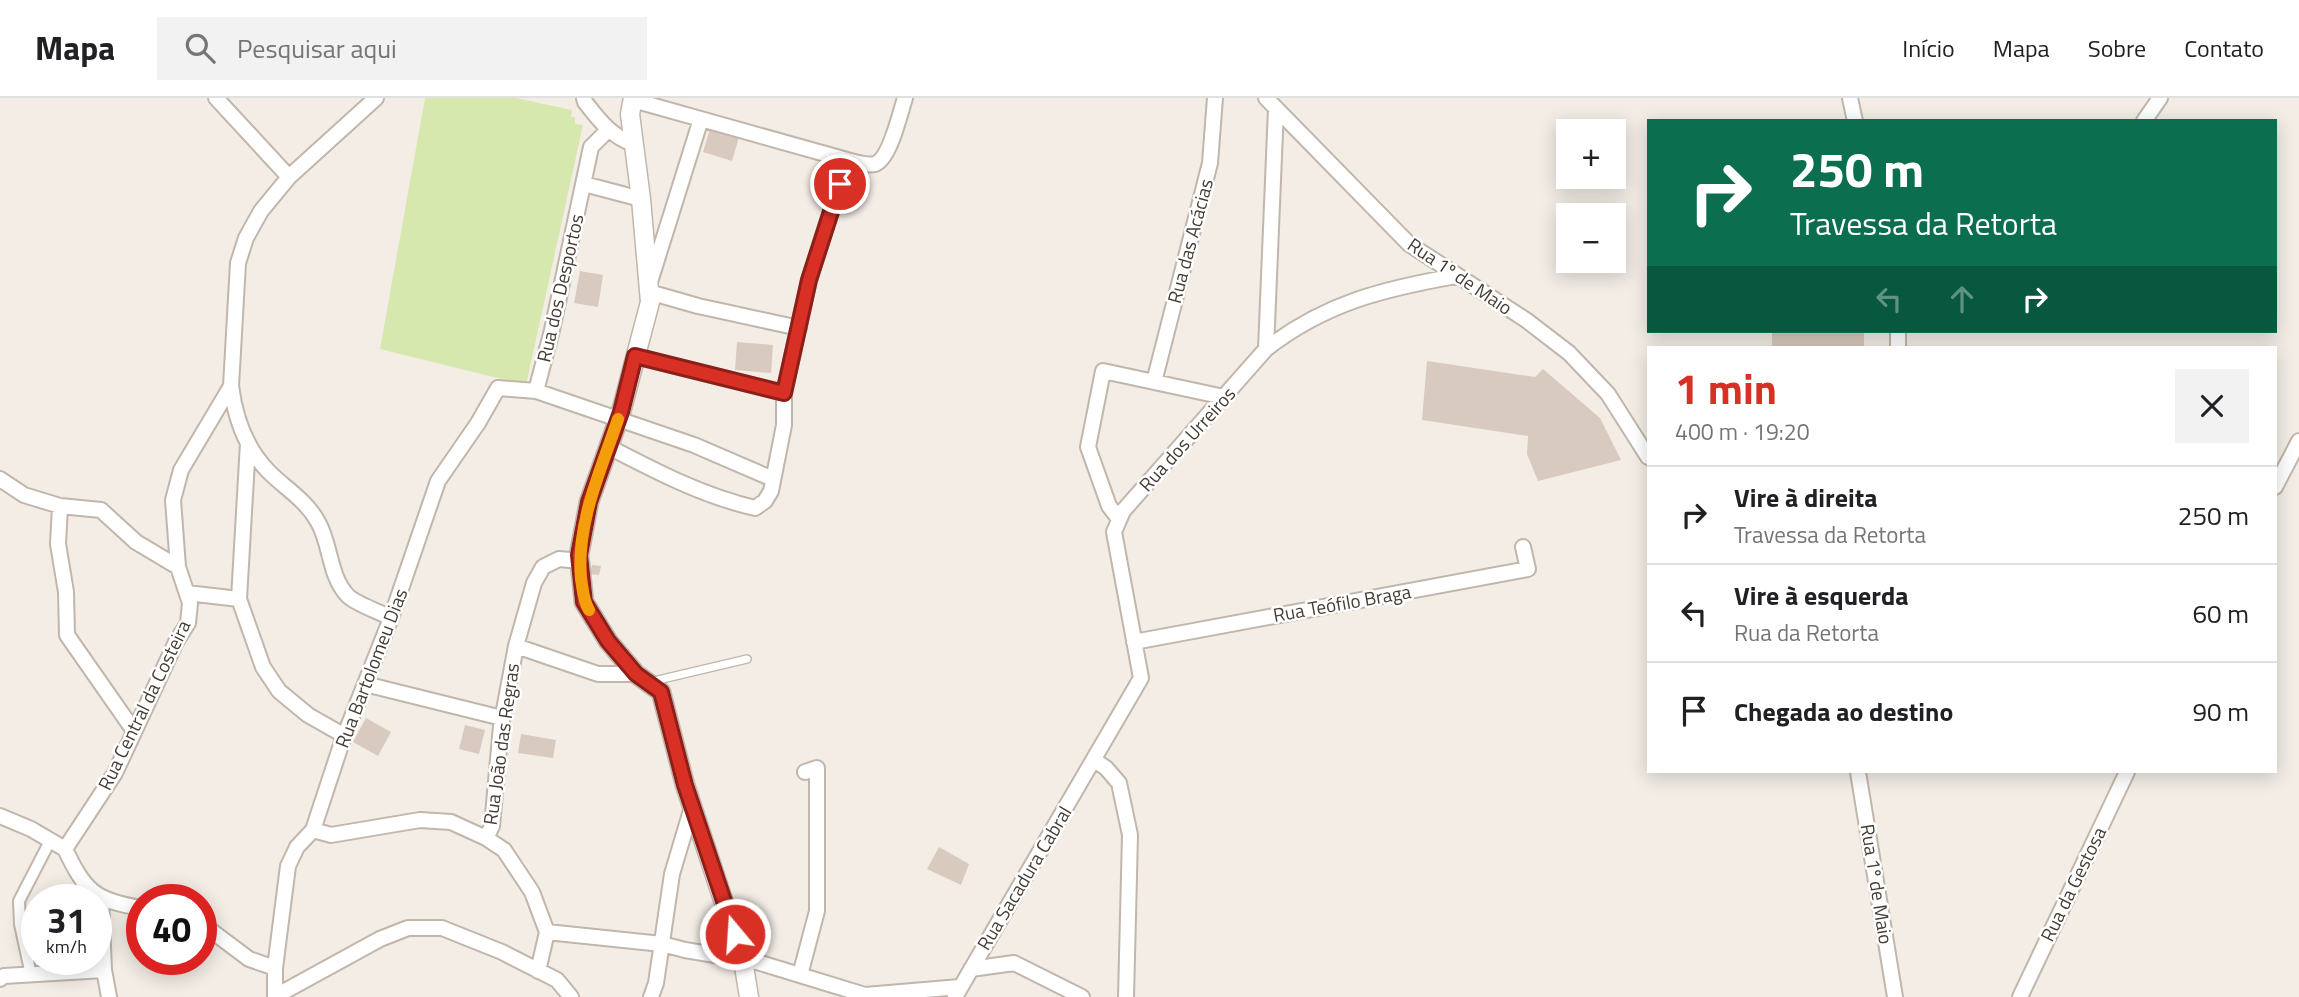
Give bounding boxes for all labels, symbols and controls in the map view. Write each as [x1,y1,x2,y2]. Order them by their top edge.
search box [157,17,647,80]
text: Mapa [35,23,115,73]
icon: search [181,29,219,67]
text: Pesquisar aqui [237,29,397,68]
text: Início [1902,30,1955,66]
text: Mapa [1993,30,2050,66]
text: Sobre [2088,30,2146,66]
text: Contato [2184,30,2264,66]
map controls [1556,119,1626,273]
button: + [1556,119,1626,189]
text: 250 m [1790,131,1924,206]
icon: right [1675,147,1766,238]
pin [810,154,870,214]
icon: arrive [821,165,859,203]
street label: Rua das Acácias [1159,175,1220,306]
text: Travessa da Retorta [1790,199,2057,247]
button: − [1556,203,1626,273]
street label: Rua dos Desportos [528,211,591,365]
street label: Rua 1º de Maio [1402,230,1519,321]
icon: left [1870,280,1908,318]
icon: ahead [1943,280,1981,318]
icon: right [2016,280,2054,318]
text: 1 min [1675,356,1777,420]
button: close [2175,369,2249,443]
street label: Rua dos Urreiros [1131,380,1242,498]
text: 400 m · 19:20 [1675,414,1810,449]
text: Vire à direita [1734,478,1877,517]
icon: right [1675,496,1713,534]
text: 250 m [2178,496,2249,535]
text: Travessa da Retorta [1734,517,1926,552]
street label: Rua Teófilo Braga [1271,576,1414,629]
text: Vire à esquerda [1734,576,1909,615]
street label: Rua Bartolomeu Dias [327,584,414,752]
icon: left [1675,594,1713,632]
text: 60 m [2192,594,2249,633]
street label: Rua Central da Costeira [90,614,198,795]
text: Rua da Retorta [1734,615,1879,650]
street label: Rua João das Regras [475,661,526,827]
icon: arrive [1675,692,1713,730]
text: Chegada ao destino [1734,692,1953,731]
text: 90 m [2192,692,2249,731]
street label: Rua Sacadura Cabral [969,800,1078,955]
street label: Rua da Gestosa [2032,821,2113,946]
street label: Rua 1º de Maio [1854,822,1901,946]
speed limit sign: 40 [126,884,217,975]
text: 31 [47,893,86,947]
position arrow [698,897,772,971]
text: km/h [46,933,87,960]

